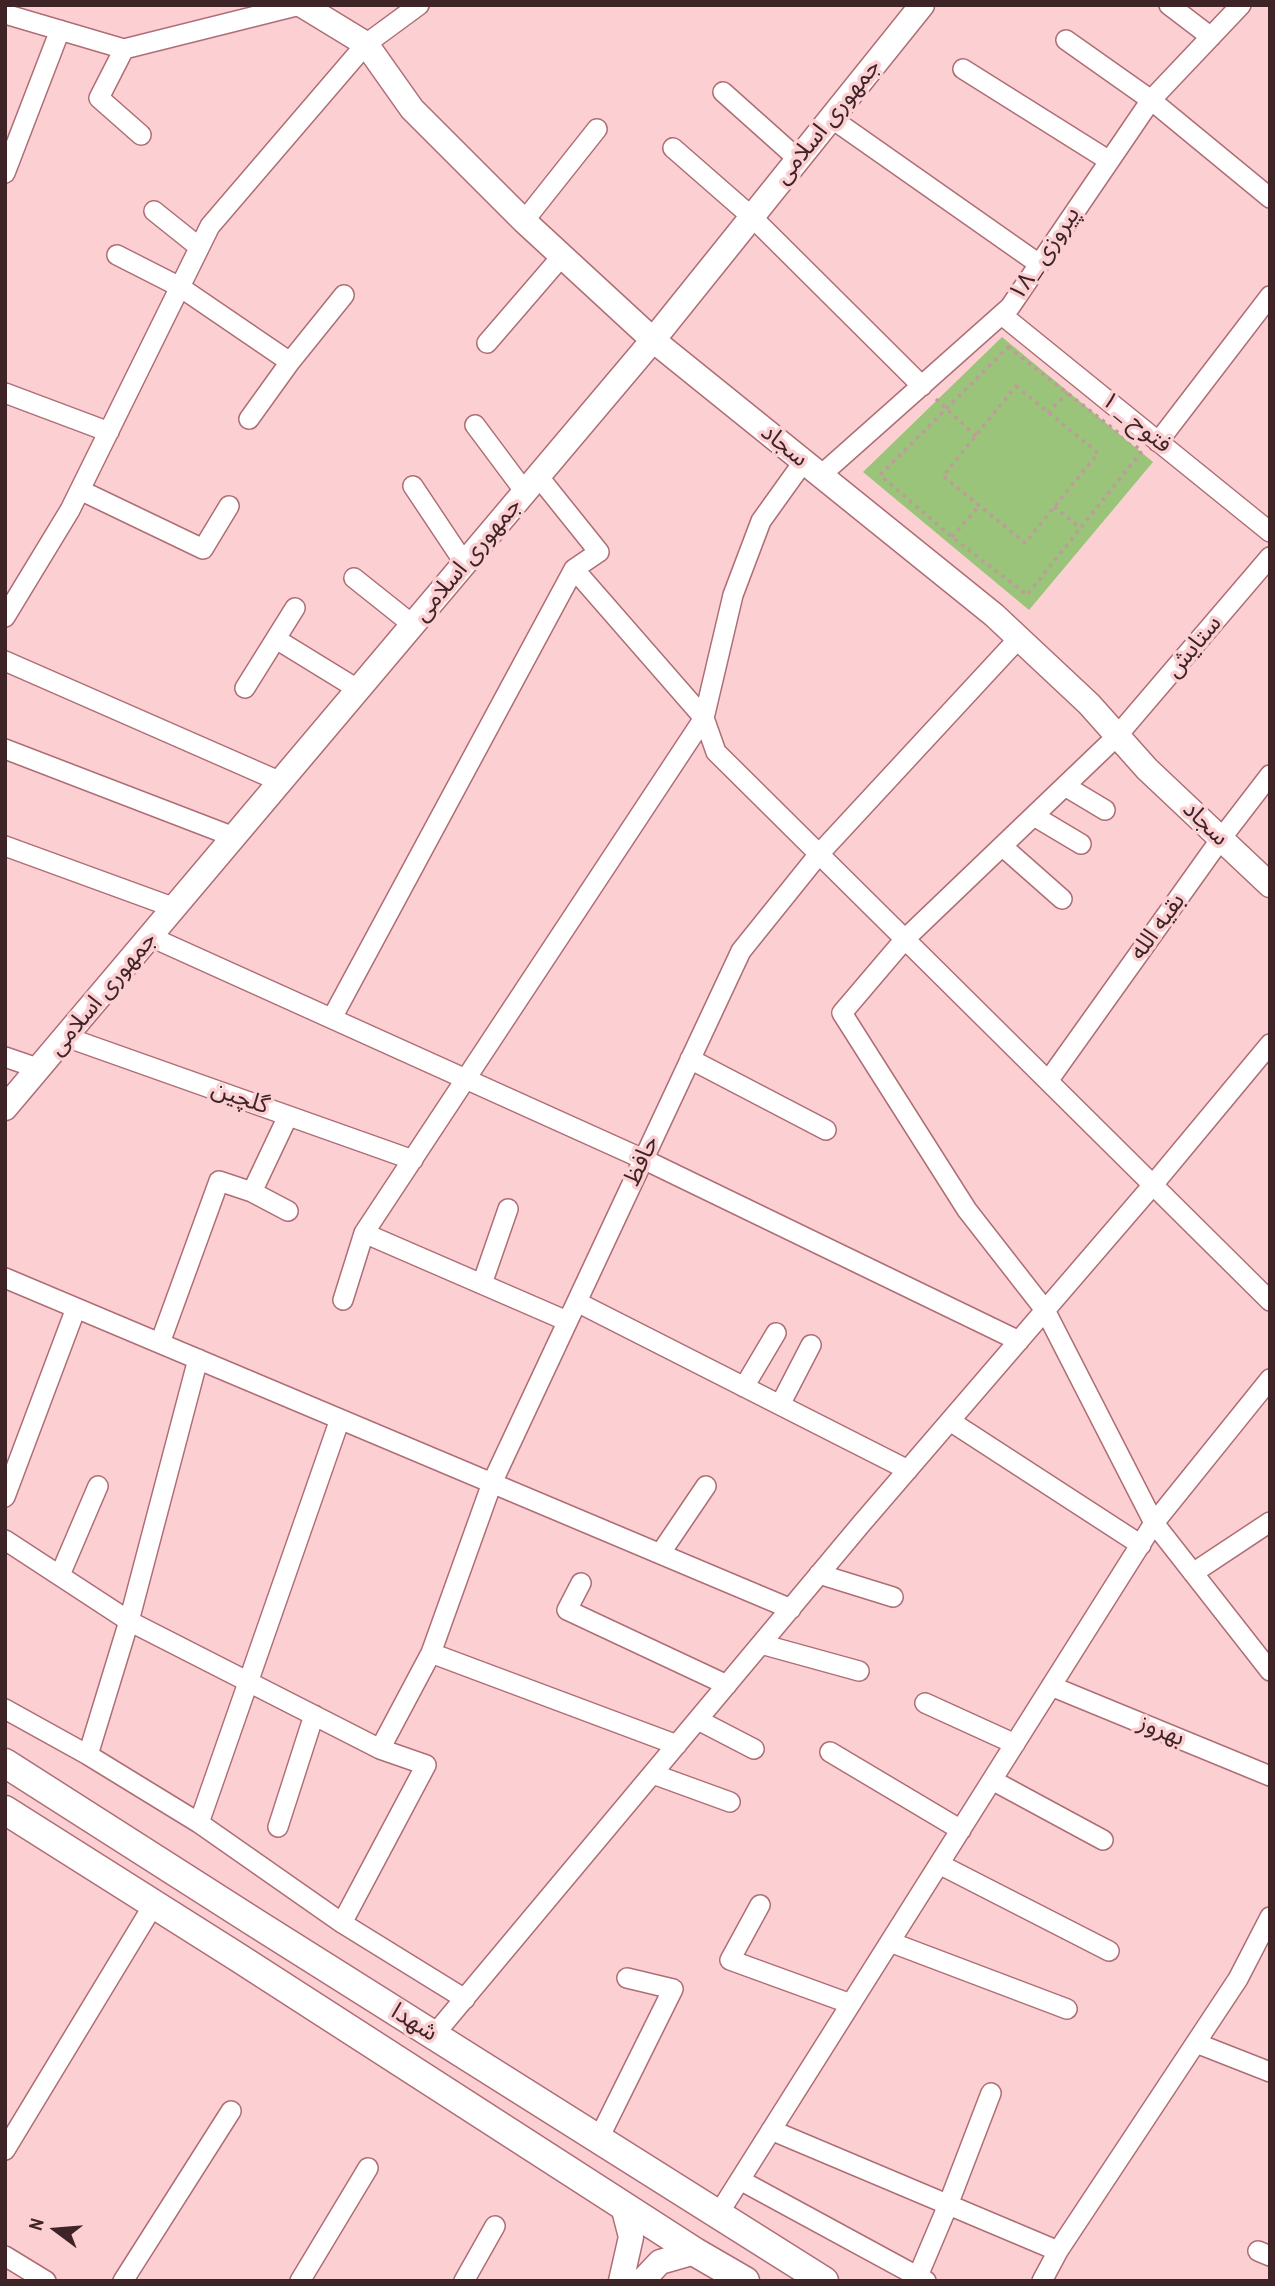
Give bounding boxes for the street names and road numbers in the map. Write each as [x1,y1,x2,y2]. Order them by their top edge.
street label: جمهوری اسلامی [769,53,887,191]
street label: پیروزی _۱۸ [1003,201,1087,307]
street label: فتوح _ ۱ [1095,386,1177,460]
street label: سجاد [755,418,813,474]
street label: جمهوری اسلامی [408,492,528,628]
street label: ستایش [1160,610,1228,684]
street label: سجاد [1176,795,1234,853]
street label: بقیه الله [1124,888,1192,966]
street label: جمهوری اسلامی [43,926,163,1062]
street label: گلچین [207,1075,273,1121]
street label: حافظ [618,1131,666,1191]
street label: بهروز [1134,1709,1188,1753]
street label: شهدا [385,1998,443,2048]

